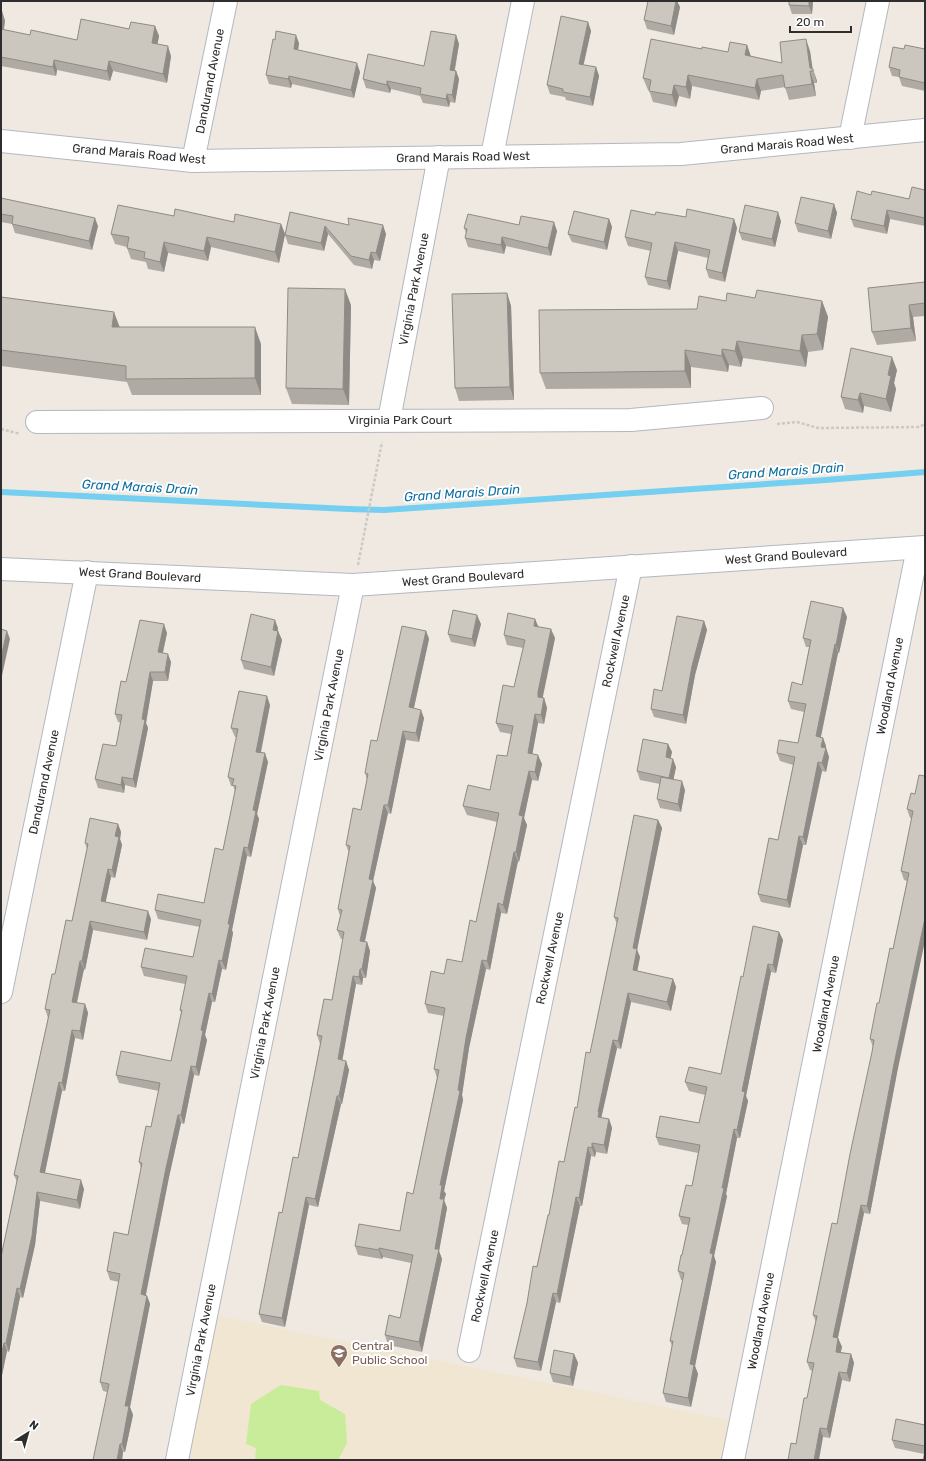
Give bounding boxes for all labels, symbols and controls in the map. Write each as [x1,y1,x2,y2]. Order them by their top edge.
scale bar [790,8,851,34]
text: 20 m [796,15,824,29]
street label: Dandurand Avenue [193,27,227,135]
street label: Grand Marais Road West [720,131,855,157]
street label: Grand Marais Road West [72,141,207,167]
street label: Grand Marais Road West [396,149,530,165]
street label: Virginia Park Avenue [396,231,432,347]
street label: Virginia Park Court [348,413,452,427]
water label: Grand Marais Drain [727,459,845,483]
water label: Grand Marais Drain [81,476,199,498]
water label: Grand Marais Drain [403,481,521,505]
street label: West Grand Boulevard [724,545,848,567]
street label: West Grand Boulevard [78,565,202,585]
street label: West Grand Boulevard [401,567,525,589]
street label: Rockwell Avenue [599,593,633,689]
street label: Woodland Avenue [874,636,906,736]
street label: Virginia Park Avenue [311,647,347,763]
street label: Dandurand Avenue [26,728,62,836]
street label: Rockwell Avenue [533,910,567,1006]
street label: Woodland Avenue [810,954,842,1054]
street label: Virginia Park Avenue [247,965,283,1081]
street label: Rockwell Avenue [468,1228,502,1324]
street label: Woodland Avenue [745,1271,777,1371]
street label: Virginia Park Avenue [183,1282,219,1398]
place label: Central Public School [352,1339,428,1367]
school or university icon: Central Public School [329,1343,349,1368]
north arrow [8,1413,48,1453]
text: N [27,1418,41,1433]

